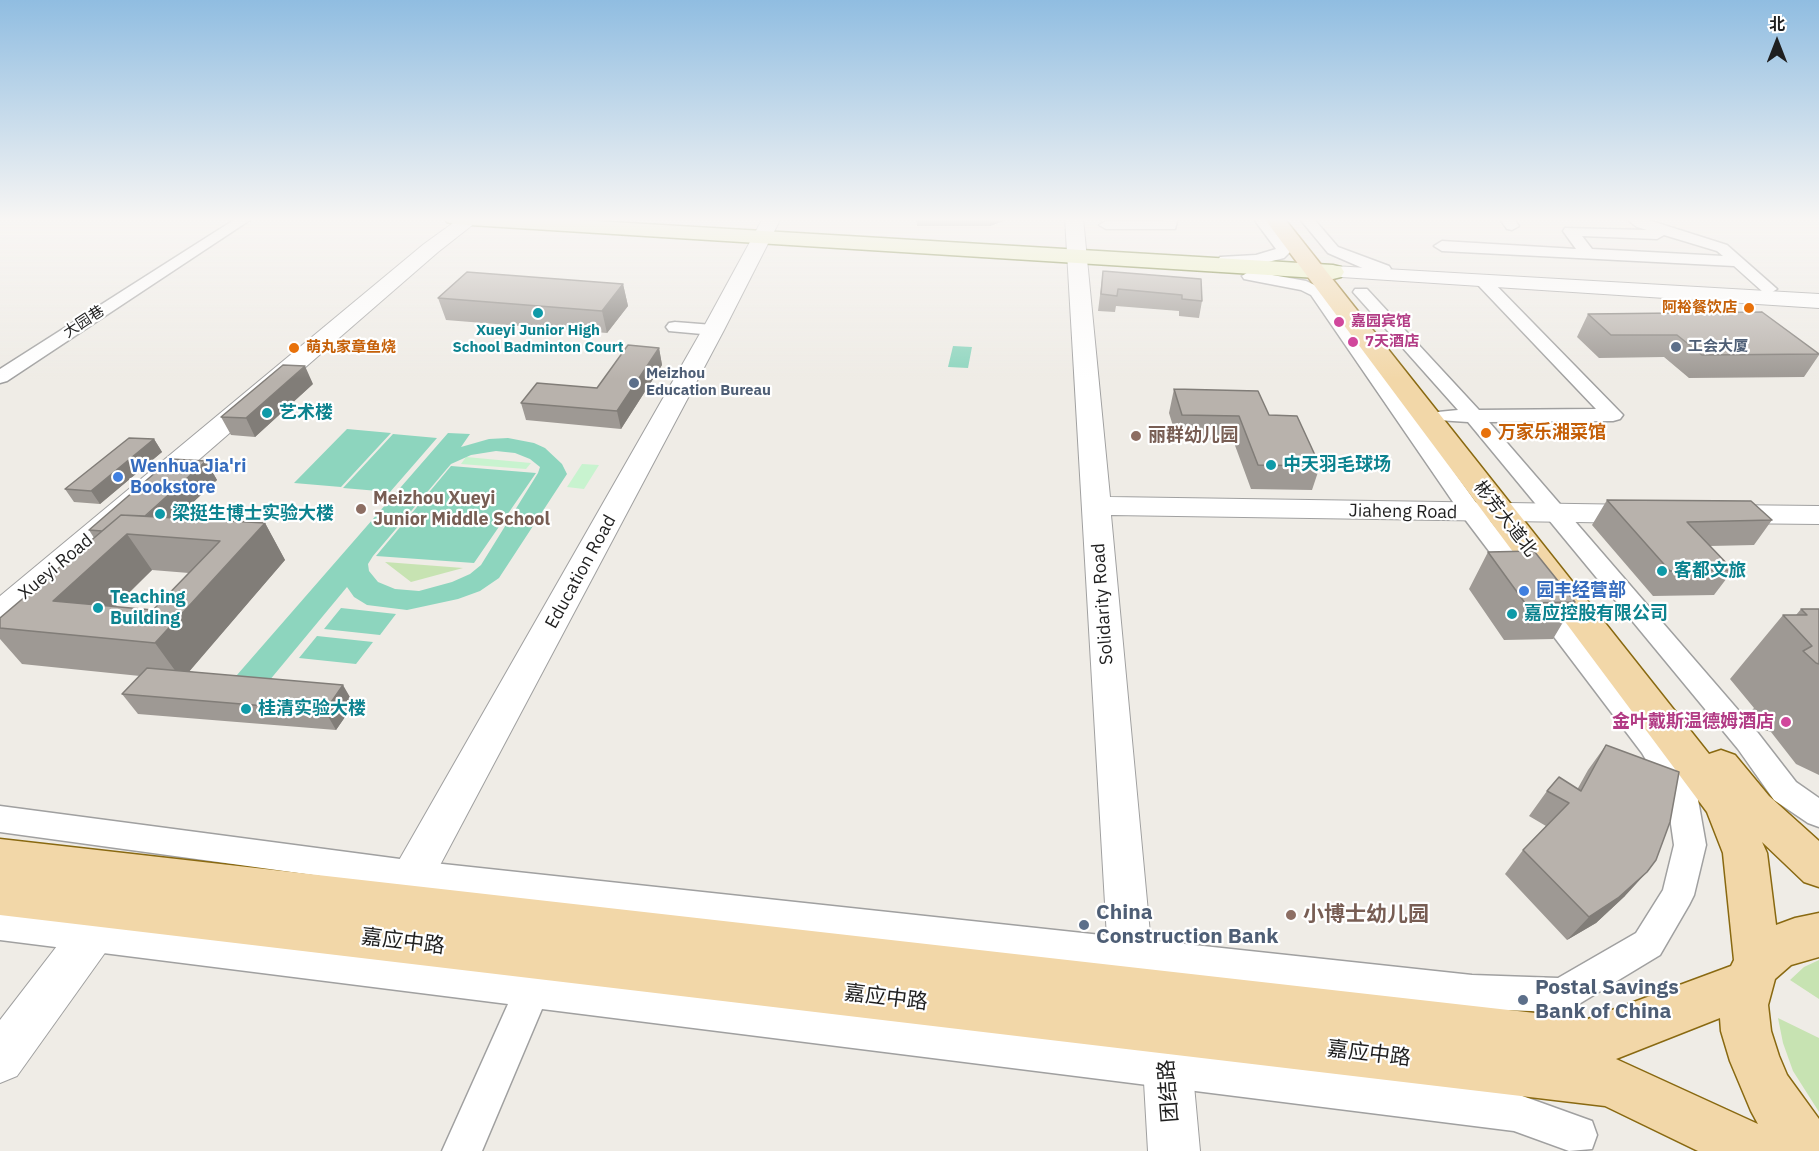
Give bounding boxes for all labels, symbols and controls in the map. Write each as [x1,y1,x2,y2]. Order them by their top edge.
north arrow [1747,12,1807,72]
text: 北 [1769,14,1785,34]
place label: 阿裕餐饮店 [1662,299,1737,317]
marker: 阿裕餐饮店 [1742,301,1756,315]
street label: 大园巷 [60,302,108,342]
marker: Xueyi Junior High School Badminton Court [531,306,545,320]
place label: 嘉园宾馆 [1351,313,1411,331]
marker: 嘉园宾馆 [1332,315,1346,329]
place label: Xueyi Junior High School Badminton Court [452,322,624,357]
place label: 7天酒店 [1365,333,1419,351]
marker: 7天酒店 [1346,335,1360,349]
place label: 工会大厦 [1688,338,1748,356]
place label: 萌丸家章鱼烧 [306,339,396,357]
marker: 工会大厦 [1669,340,1683,354]
marker: 萌丸家章鱼烧 [287,341,301,355]
place label: Meizhou Education Bureau [646,365,771,400]
marker: Meizhou Education Bureau [627,376,641,390]
place label: 艺术楼 [279,402,333,424]
marker: 艺术楼 [260,406,274,420]
place label: 万家乐湘菜馆 [1498,422,1606,444]
place label: 丽群幼儿园 [1148,425,1238,447]
marker: 万家乐湘菜馆 [1479,426,1493,440]
marker: 丽群幼儿园 [1129,429,1143,443]
place label: 中天羽毛球场 [1283,454,1391,476]
place label: Wenhua Jia'ri Bookstore [130,456,246,498]
marker: 中天羽毛球场 [1264,458,1278,472]
marker: Wenhua Jia'ri Bookstore [111,470,125,484]
street label: 彬芳大道北 [1469,477,1541,561]
place label: Meizhou Xueyi Junior Middle School [373,488,550,530]
street label: Jiaheng Road [1348,500,1458,524]
marker: Meizhou Xueyi Junior Middle School [354,502,368,516]
place label: 梁挺生博士实验大楼 [172,503,334,525]
marker: 梁挺生博士实验大楼 [153,507,167,521]
street label: Education Road [541,511,621,633]
street label: Xueyi Road [15,530,97,604]
street label: Solidarity Road [1088,542,1118,666]
place label: 客都文旅 [1674,560,1746,582]
marker: 客都文旅 [1655,564,1669,578]
place label: 园丰经营部 [1536,580,1626,602]
marker: 园丰经营部 [1517,584,1531,598]
place label: Teaching Building [110,587,186,630]
marker: Teaching Building [91,601,105,615]
place label: 嘉应控股有限公司 [1524,603,1668,625]
marker: 嘉应控股有限公司 [1505,607,1519,621]
place label: 桂清实验大楼 [258,698,366,720]
marker: 桂清实验大楼 [239,702,253,716]
place label: 金叶戴斯温德姆酒店 [1612,711,1774,733]
marker: 金叶戴斯温德姆酒店 [1779,715,1793,729]
place label: China Construction Bank [1096,900,1278,950]
place label: 小博士幼儿园 [1303,902,1429,928]
marker: 小博士幼儿园 [1284,908,1298,922]
marker: China Construction Bank [1077,918,1091,932]
street label: 嘉应中路 [360,924,446,960]
place label: Postal Savings Bank of China [1535,975,1679,1025]
street label: 嘉应中路 [843,980,929,1016]
marker: Postal Savings Bank of China [1516,993,1530,1007]
street label: 嘉应中路 [1326,1036,1412,1072]
street label: 团结路 [1154,1059,1184,1123]

